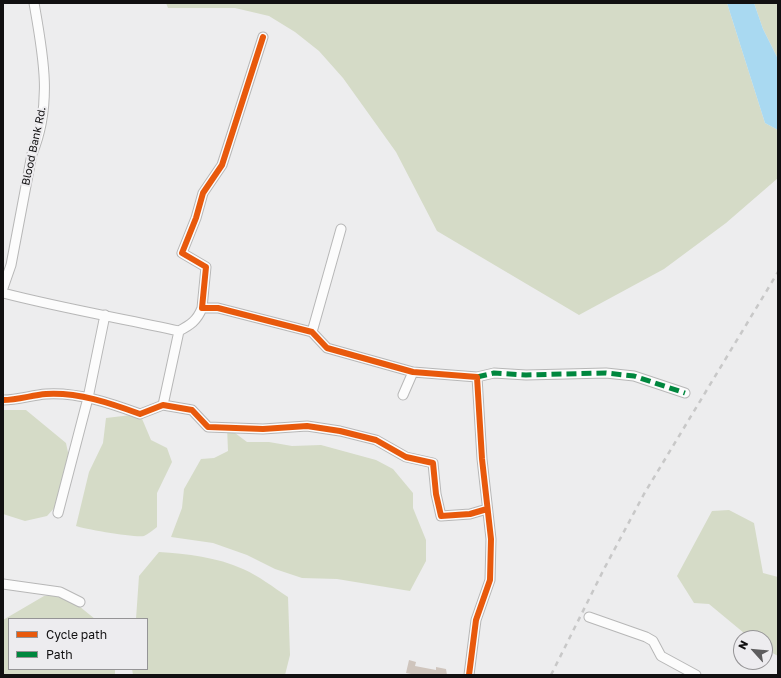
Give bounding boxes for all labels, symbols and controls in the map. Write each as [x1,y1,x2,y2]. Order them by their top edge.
street label: Blood Bank Rd. [19,105,49,187]
legend [8,618,148,670]
text: Cycle path [46,627,107,642]
north arrow [733,630,773,670]
text: N [735,638,750,651]
text: Path [46,647,73,662]

